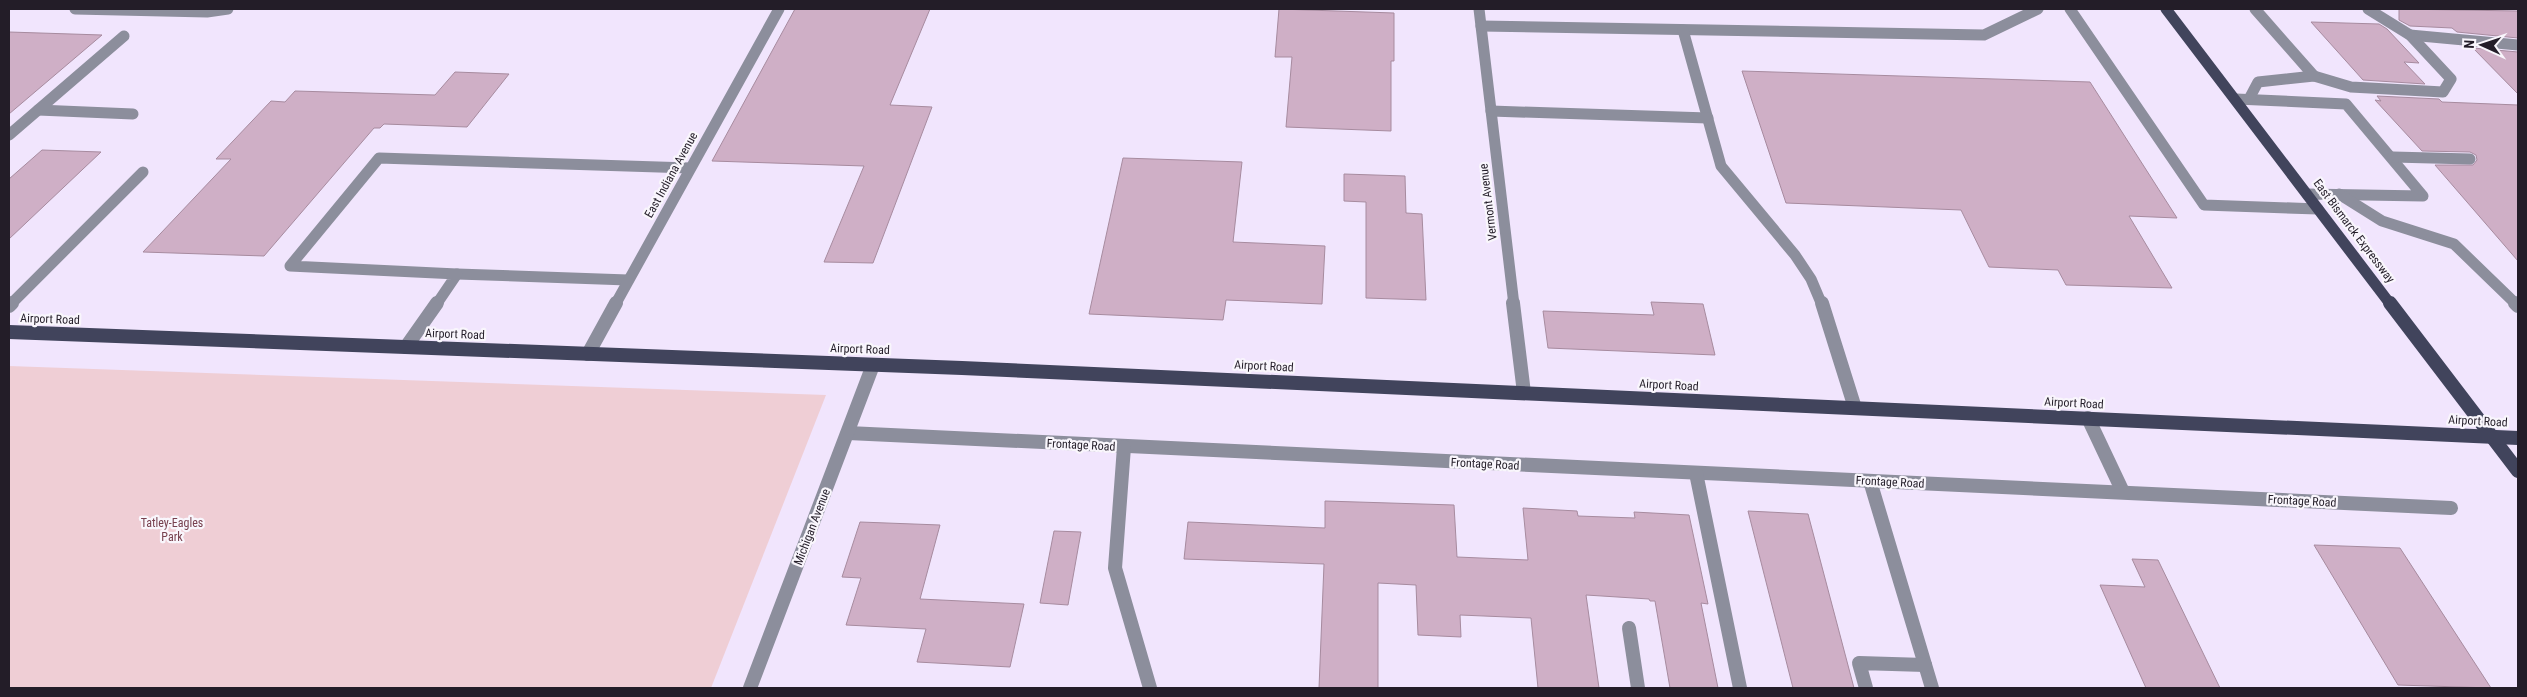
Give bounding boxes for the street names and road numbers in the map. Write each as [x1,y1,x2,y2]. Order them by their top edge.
street label: East Indiana Avenue [642,129,700,220]
street label: Vermont Avenue [1476,162,1500,241]
street label: East Bismarck Expressway [2310,176,2398,286]
street label: Airport Road [20,311,80,327]
street label: Airport Road [425,326,485,342]
street label: Airport Road [830,341,890,357]
street label: Airport Road [1234,357,1294,375]
street label: Airport Road [1639,376,1699,394]
street label: Airport Road [2044,394,2104,412]
street label: Airport Road [2448,412,2508,430]
street label: Frontage Road [1046,436,1116,454]
street label: Frontage Road [1450,455,1520,473]
street label: Frontage Road [1855,473,1925,491]
street label: Michigan Avenue [791,486,833,567]
street label: Frontage Road [2267,492,2337,510]

